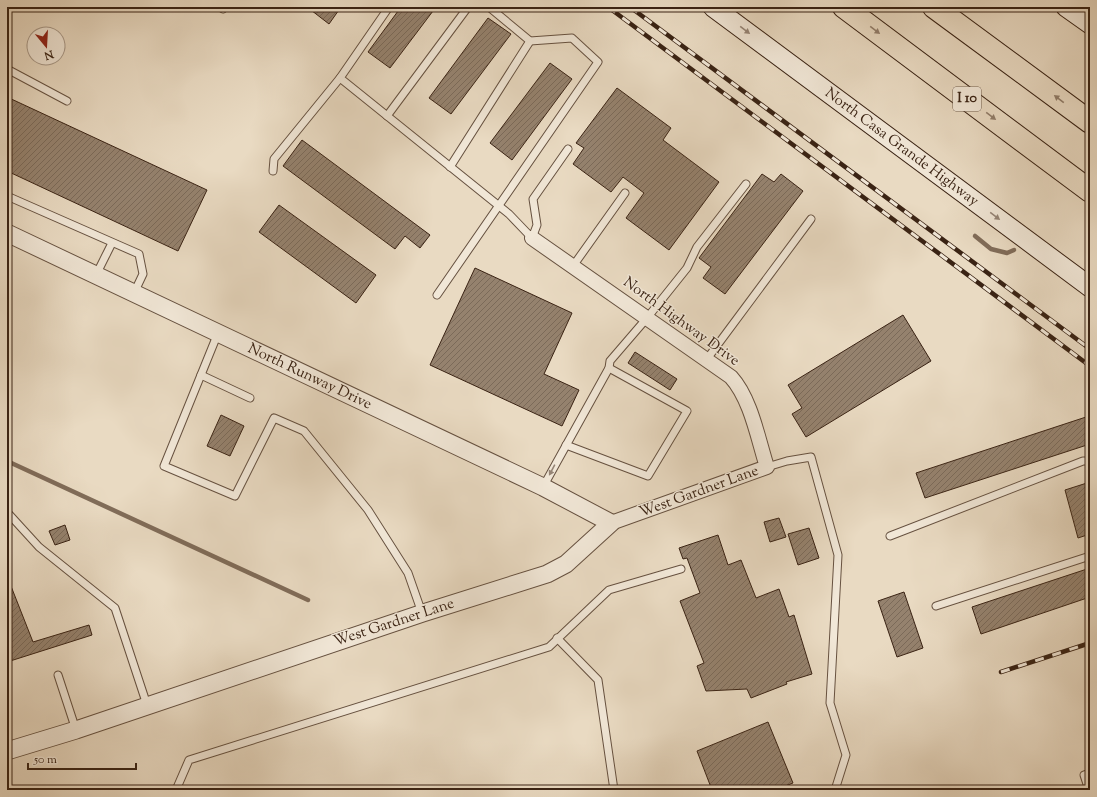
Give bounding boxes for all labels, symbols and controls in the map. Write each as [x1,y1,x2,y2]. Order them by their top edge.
north arrow [26,26,66,66]
one-way arrow [739,26,750,34]
one-way arrow [870,26,881,35]
text: N [42,45,56,64]
street label: North Casa Grande Highway [820,83,983,212]
road number: I 10 [953,87,981,111]
one-way arrow [1053,95,1064,103]
one-way arrow [985,112,996,121]
one-way arrow [990,212,1001,220]
street label: North Highway Drive [618,273,744,371]
street label: North Runway Drive [244,338,375,415]
street label: West Gardner Lane [636,461,762,523]
one-way arrow [549,464,556,476]
street label: West Gardner Lane [331,594,457,652]
scale bar [28,745,136,771]
text: 50 m [33,751,57,769]

